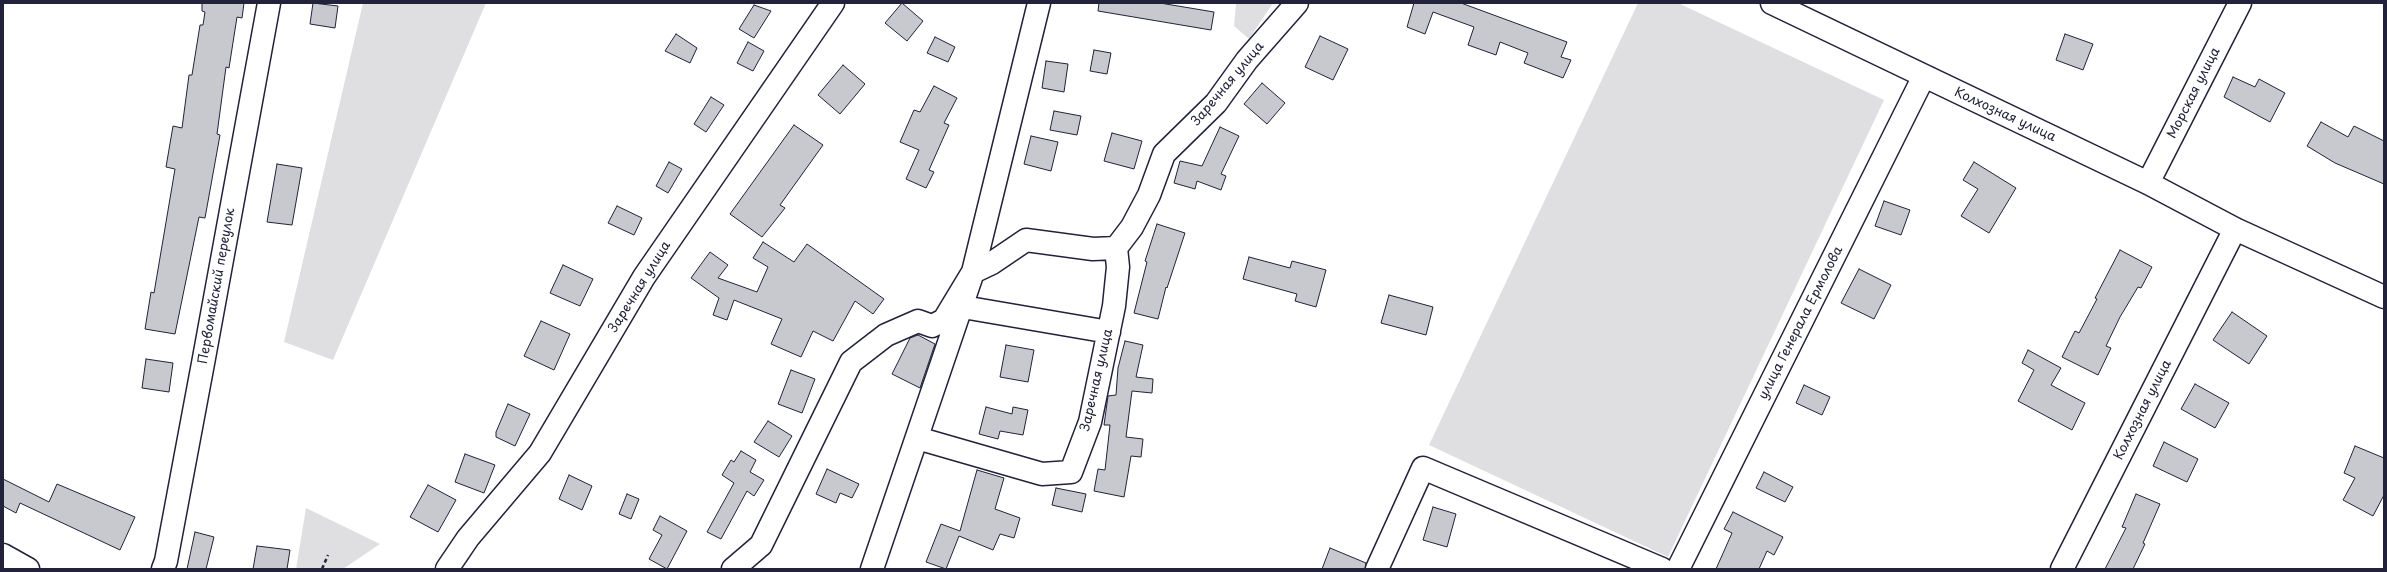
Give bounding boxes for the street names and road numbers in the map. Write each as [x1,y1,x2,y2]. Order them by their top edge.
street label: Заречная улица [1188,39,1268,129]
street label: Морская улица [2164,45,2224,141]
street label: Колхозная улица [1952,85,2058,145]
street label: Первомайский переулок [196,207,238,365]
street label: Заречная улица [606,239,674,335]
street label: улица Генерала Ермолова [1756,244,1846,402]
street label: Заречная улица [1078,327,1116,433]
street label: Колхозная улица [2111,357,2175,463]

